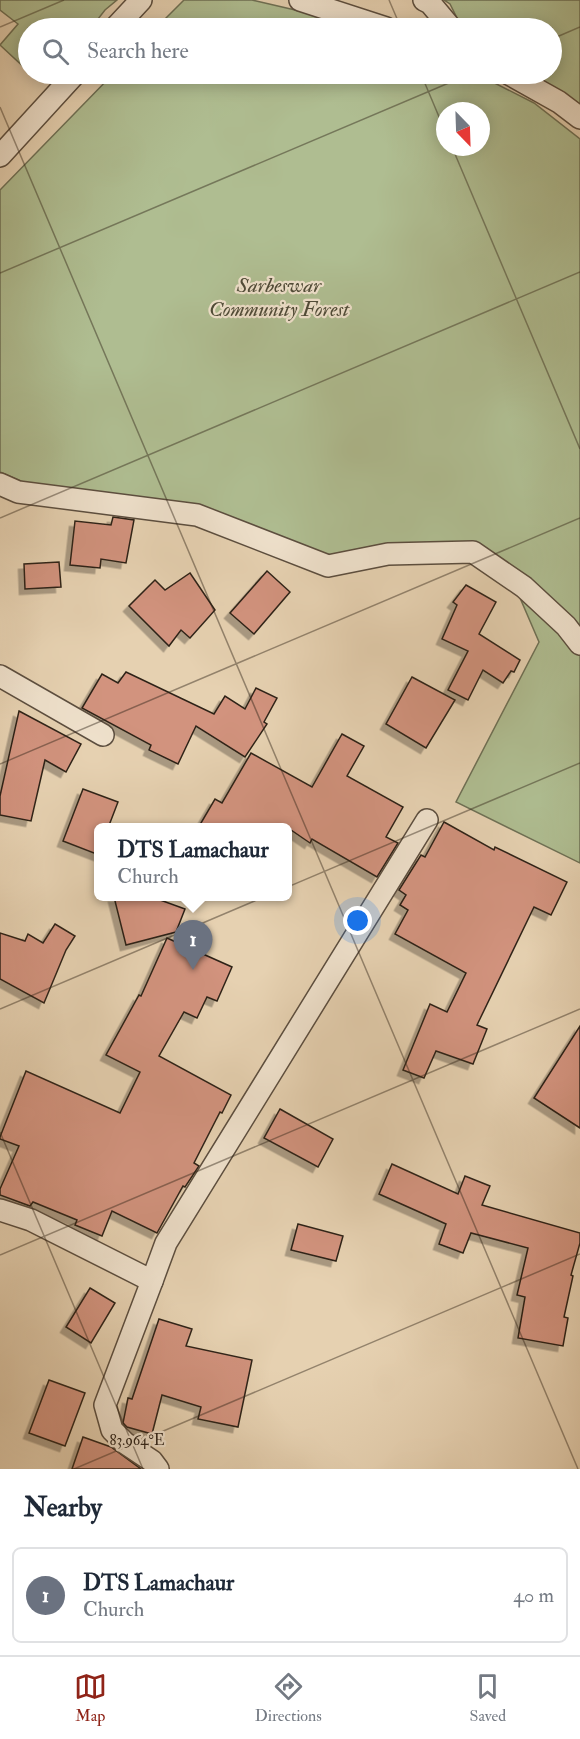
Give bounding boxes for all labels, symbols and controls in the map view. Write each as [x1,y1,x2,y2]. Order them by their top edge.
search box [18,18,562,84]
icon: search [39,35,72,68]
text: Search here [87,37,189,65]
north arrow [436,102,490,156]
park label: Sarbeswar Community Forest [209,272,350,323]
popup [94,823,292,901]
text: DTS Lamachaur [117,836,269,864]
text: Church [117,864,179,889]
your location [343,906,372,935]
pin: 1 [174,920,212,970]
text: 83.964°E [109,1431,165,1450]
text: Nearby [24,1492,102,1524]
text: DTS Lamachaur [83,1569,234,1597]
text: 1 [42,1583,49,1608]
text: 40 m [513,1583,554,1608]
text: Church [83,1597,144,1622]
tab: Map [74,1670,107,1726]
tab: Directions [255,1670,322,1726]
tab: Saved [470,1670,506,1726]

